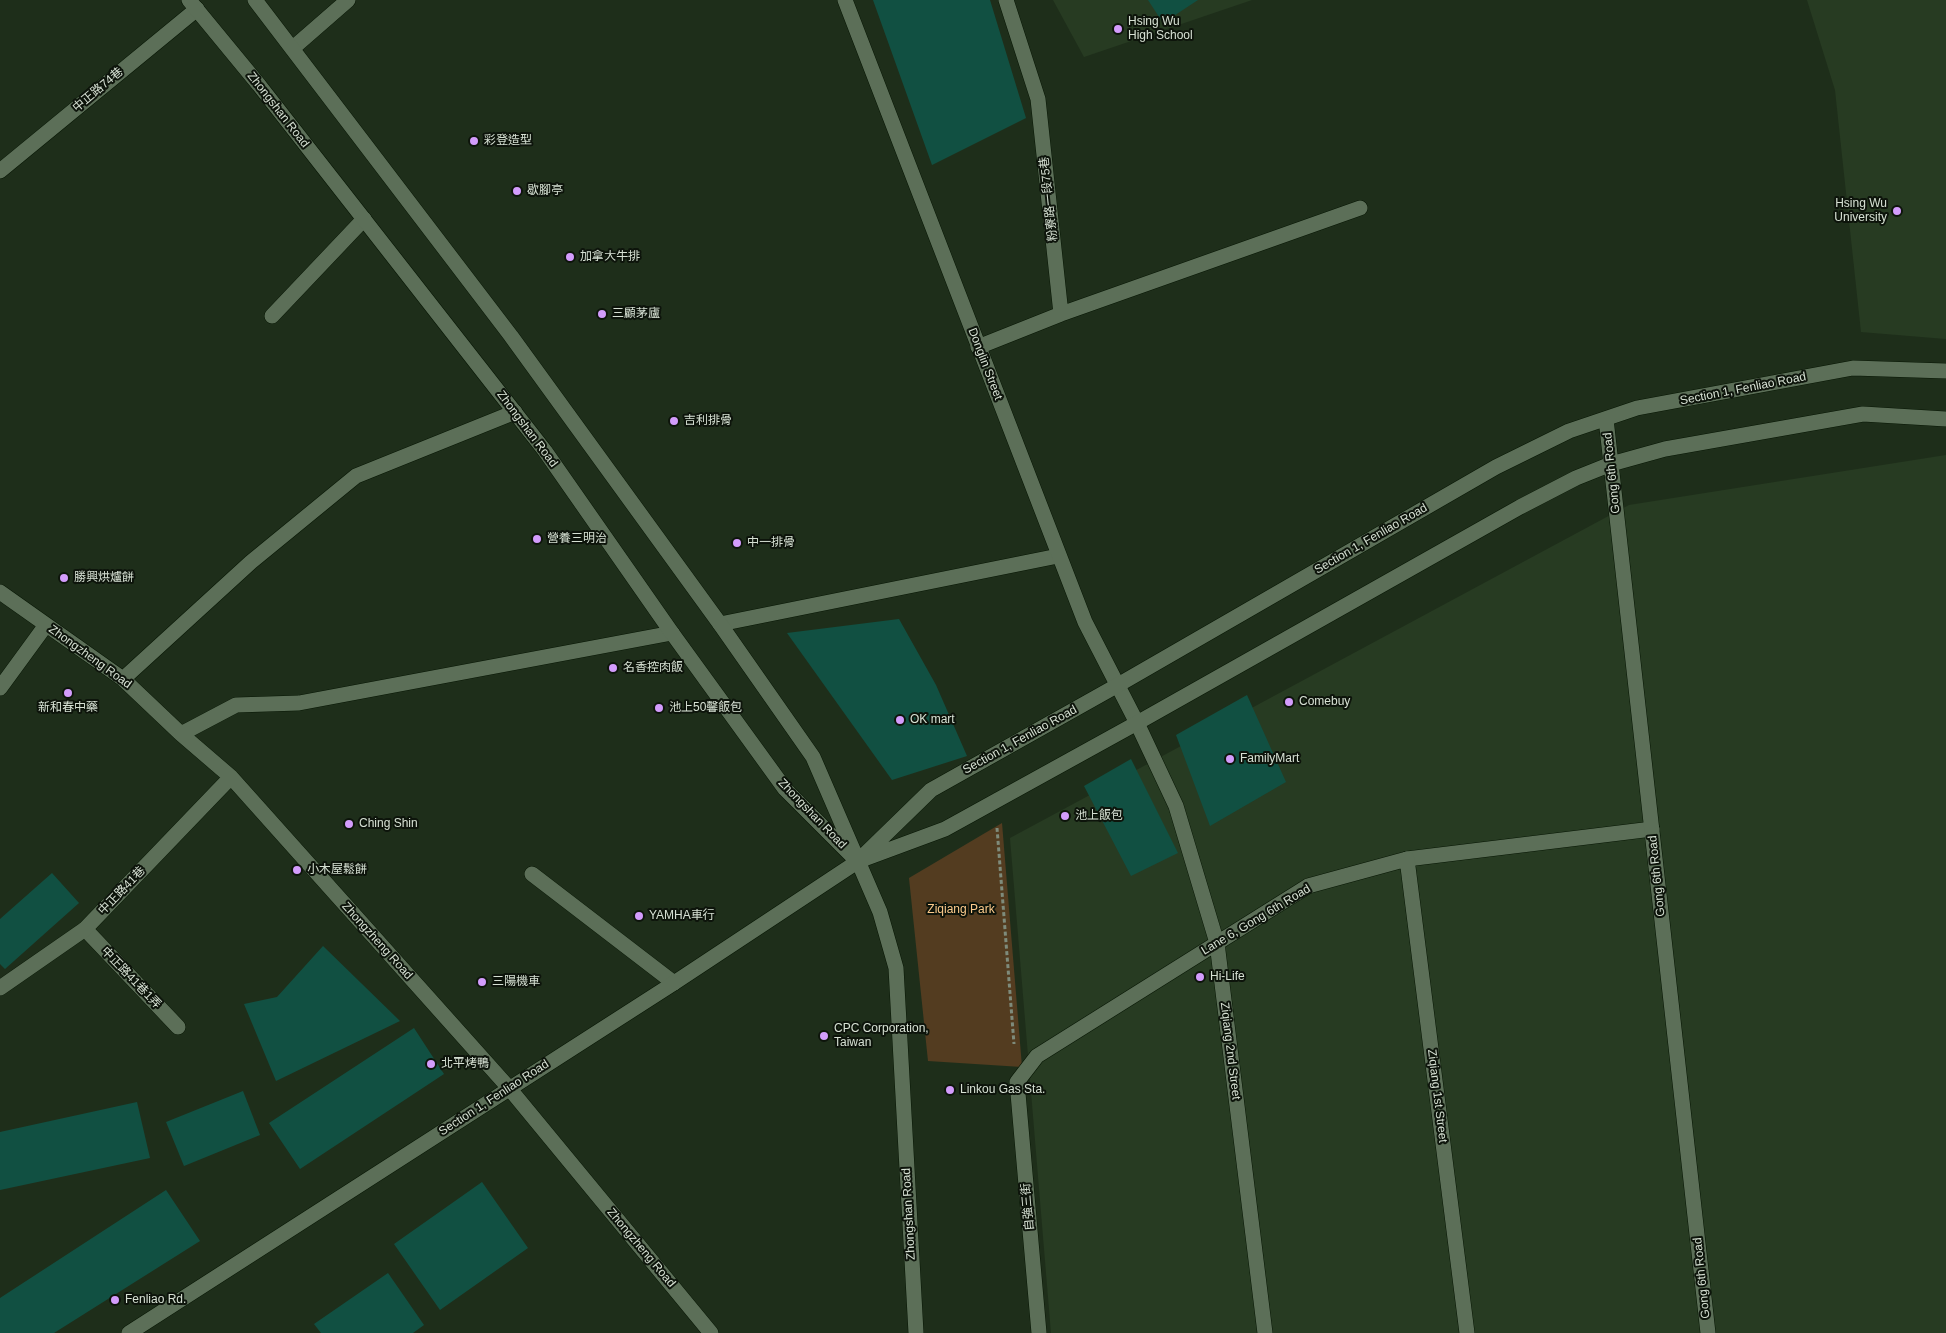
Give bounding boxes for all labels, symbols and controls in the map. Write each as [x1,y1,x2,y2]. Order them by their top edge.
place label: Hsing Wu High School [1128,15,1193,43]
marker: Hsing Wu High School [1112,23,1124,35]
street label: 中正路74巷 [70,65,126,115]
street label: Zhongshan Road [244,69,312,151]
place label: 彩登造型 [484,134,532,148]
marker: 彩登造型 [468,135,480,147]
street label: 粉寮路一段75巷 [1037,156,1061,242]
place label: 歇腳亭 [527,184,563,198]
marker: 歇腳亭 [511,185,523,197]
place label: Hsing Wu University [1834,197,1887,225]
marker: Hsing Wu University [1891,205,1903,217]
place label: 加拿大牛排 [580,250,640,264]
marker: 加拿大牛排 [564,251,576,263]
place label: 三顧茅廬 [612,307,660,321]
marker: 三顧茅廬 [596,308,608,320]
street label: Donglin Street [965,326,1005,402]
street label: Section 1, Fenliao Road [1679,370,1807,408]
street label: Zhongshan Road [494,388,560,470]
place label: 吉利排骨 [684,414,732,428]
marker: 吉利排骨 [668,415,680,427]
street label: Gong 6th Road [1601,432,1623,514]
street label: Section 1, Fenliao Road [1312,501,1430,577]
place label: 營養三明治 [547,532,607,546]
marker: 營養三明治 [531,533,543,545]
place label: 中一排骨 [747,536,795,550]
marker: 中一排骨 [731,537,743,549]
place label: 勝興烘爐餅 [74,571,134,585]
marker: 勝興烘爐餅 [58,572,70,584]
street label: Zhongzheng Road [46,622,134,692]
place label: 名香控肉飯 [623,661,683,675]
marker: 名香控肉飯 [607,662,619,674]
marker: 新和春中藥 [62,687,74,699]
place label: Comebuy [1299,695,1350,709]
marker: Comebuy [1283,696,1295,708]
place label: 新和春中藥 [38,701,98,715]
place label: 池上50馨飯包 [669,701,742,715]
marker: 池上50馨飯包 [653,702,665,714]
street label: Section 1, Fenliao Road [960,703,1080,777]
place label: OK mart [910,713,955,727]
marker: OK mart [894,714,906,726]
place label: FamilyMart [1240,752,1299,766]
marker: FamilyMart [1224,753,1236,765]
street label: Zhongshan Road [775,776,849,852]
place label: 池上飯包 [1075,809,1123,823]
marker: 池上飯包 [1059,810,1071,822]
place label: Ching Shin [359,817,418,831]
marker: Ching Shin [343,818,355,830]
street label: Gong 6th Road [1646,835,1668,917]
place label: 小木屋鬆餅 [307,863,367,877]
street label: 中正路41巷 [96,864,148,918]
marker: 小木屋鬆餅 [291,864,303,876]
street label: Lane 6, Gong 6th Road [1199,882,1313,958]
street label: Zhongzheng Road [339,899,415,983]
park label: Ziqiang Park [927,903,995,917]
place label: YAMHA車行 [649,909,715,923]
marker: YAMHA車行 [633,910,645,922]
street label: 中正路41巷1弄 [98,944,164,1012]
place label: Hi-Life [1210,970,1245,984]
marker: Hi-Life [1194,971,1206,983]
place label: 三陽機車 [492,975,540,989]
marker: 三陽機車 [476,976,488,988]
street label: Ziqiang 2nd Street [1217,1001,1243,1101]
place label: CPC Corporation, Taiwan [834,1022,929,1050]
marker: CPC Corporation, Taiwan [818,1030,830,1042]
street label: Ziqiang 1st Street [1424,1048,1450,1144]
street label: Section 1, Fenliao Road [436,1057,552,1139]
place label: 北平烤鴨 [441,1057,489,1071]
marker: 北平烤鴨 [425,1058,437,1070]
place label: Linkou Gas Sta. [960,1083,1045,1097]
marker: Linkou Gas Sta. [944,1084,956,1096]
street label: Zhongshan Road [899,1168,919,1260]
street label: 自強三街 [1019,1182,1037,1232]
street label: Zhongzheng Road [604,1206,678,1290]
street label: Gong 6th Road [1691,1237,1713,1319]
place label: Fenliao Rd. [125,1293,186,1307]
marker: Fenliao Rd. [109,1294,121,1306]

